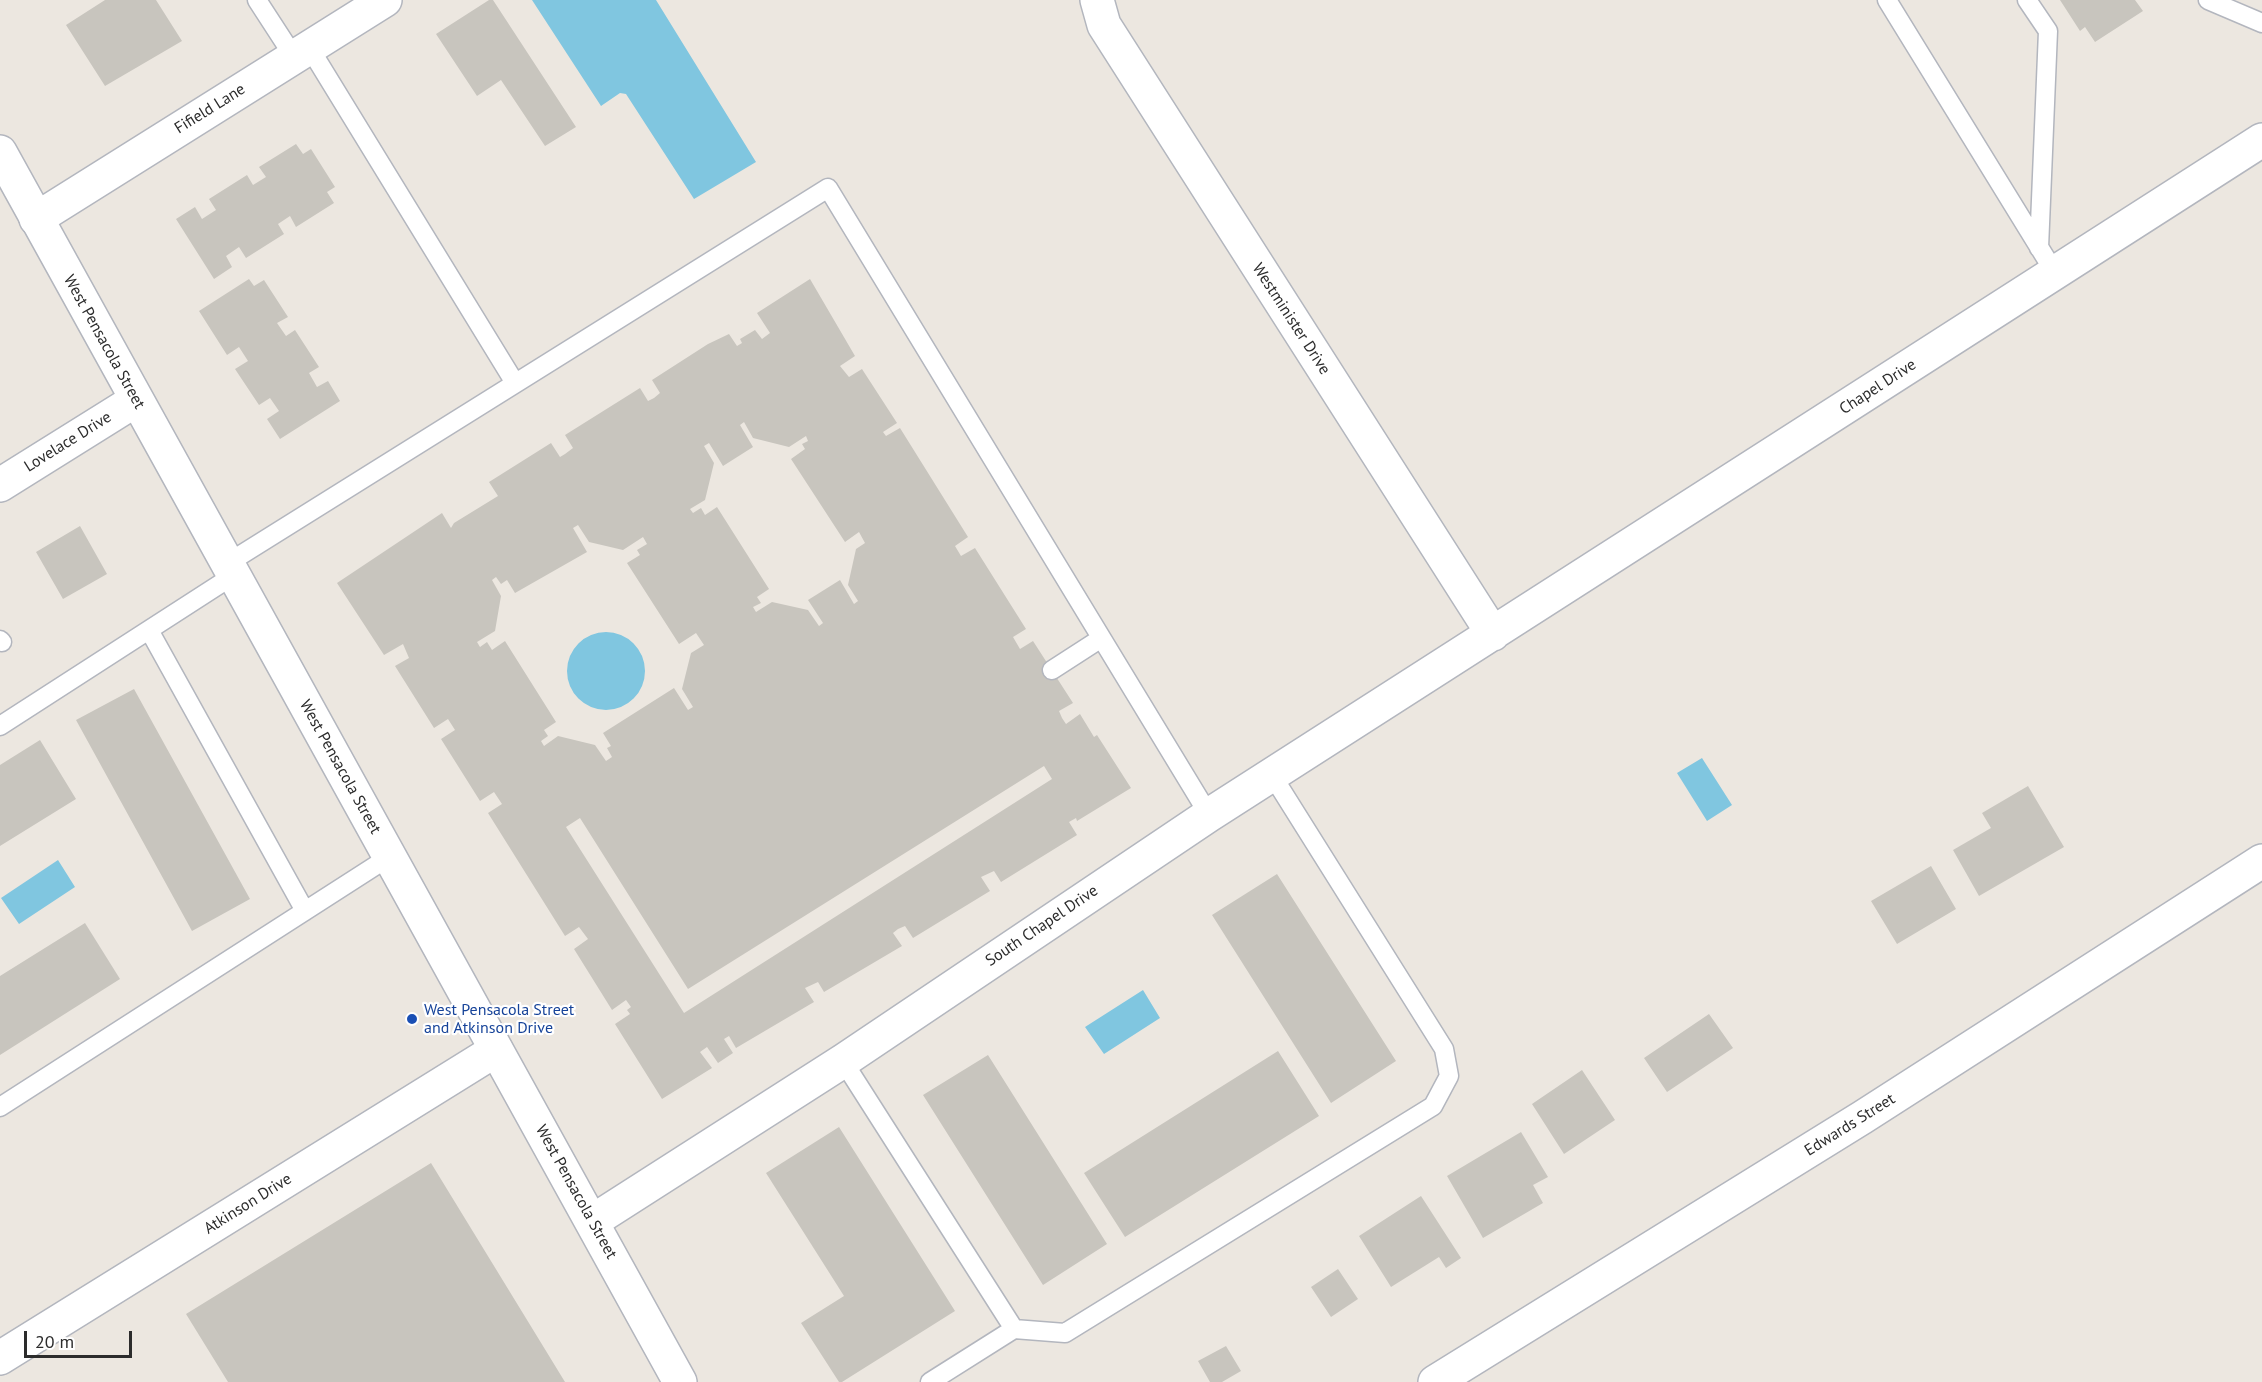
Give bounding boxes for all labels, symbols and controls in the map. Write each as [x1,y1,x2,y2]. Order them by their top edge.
street label: Fifield Lane [171,80,249,138]
street label: Westminister Drive [1248,260,1334,378]
street label: West Pensacola Street [59,272,149,412]
street label: Chapel Drive [1836,355,1920,419]
street label: Lovelace Drive [21,408,115,476]
street label: West Pensacola Street [295,697,385,837]
street label: South Chapel Drive [982,881,1102,971]
place label: West Pensacola Street and Atkinson Drive [424,1000,574,1038]
marker: West Pensacola Street and Atkinson Drive [405,1012,419,1026]
street label: Edwards Street [1801,1090,1899,1160]
street label: West Pensacola Street [531,1122,621,1262]
street label: Atkinson Drive [201,1170,295,1238]
scale bar [27,1319,135,1357]
text: 20 m [35,1330,74,1353]

